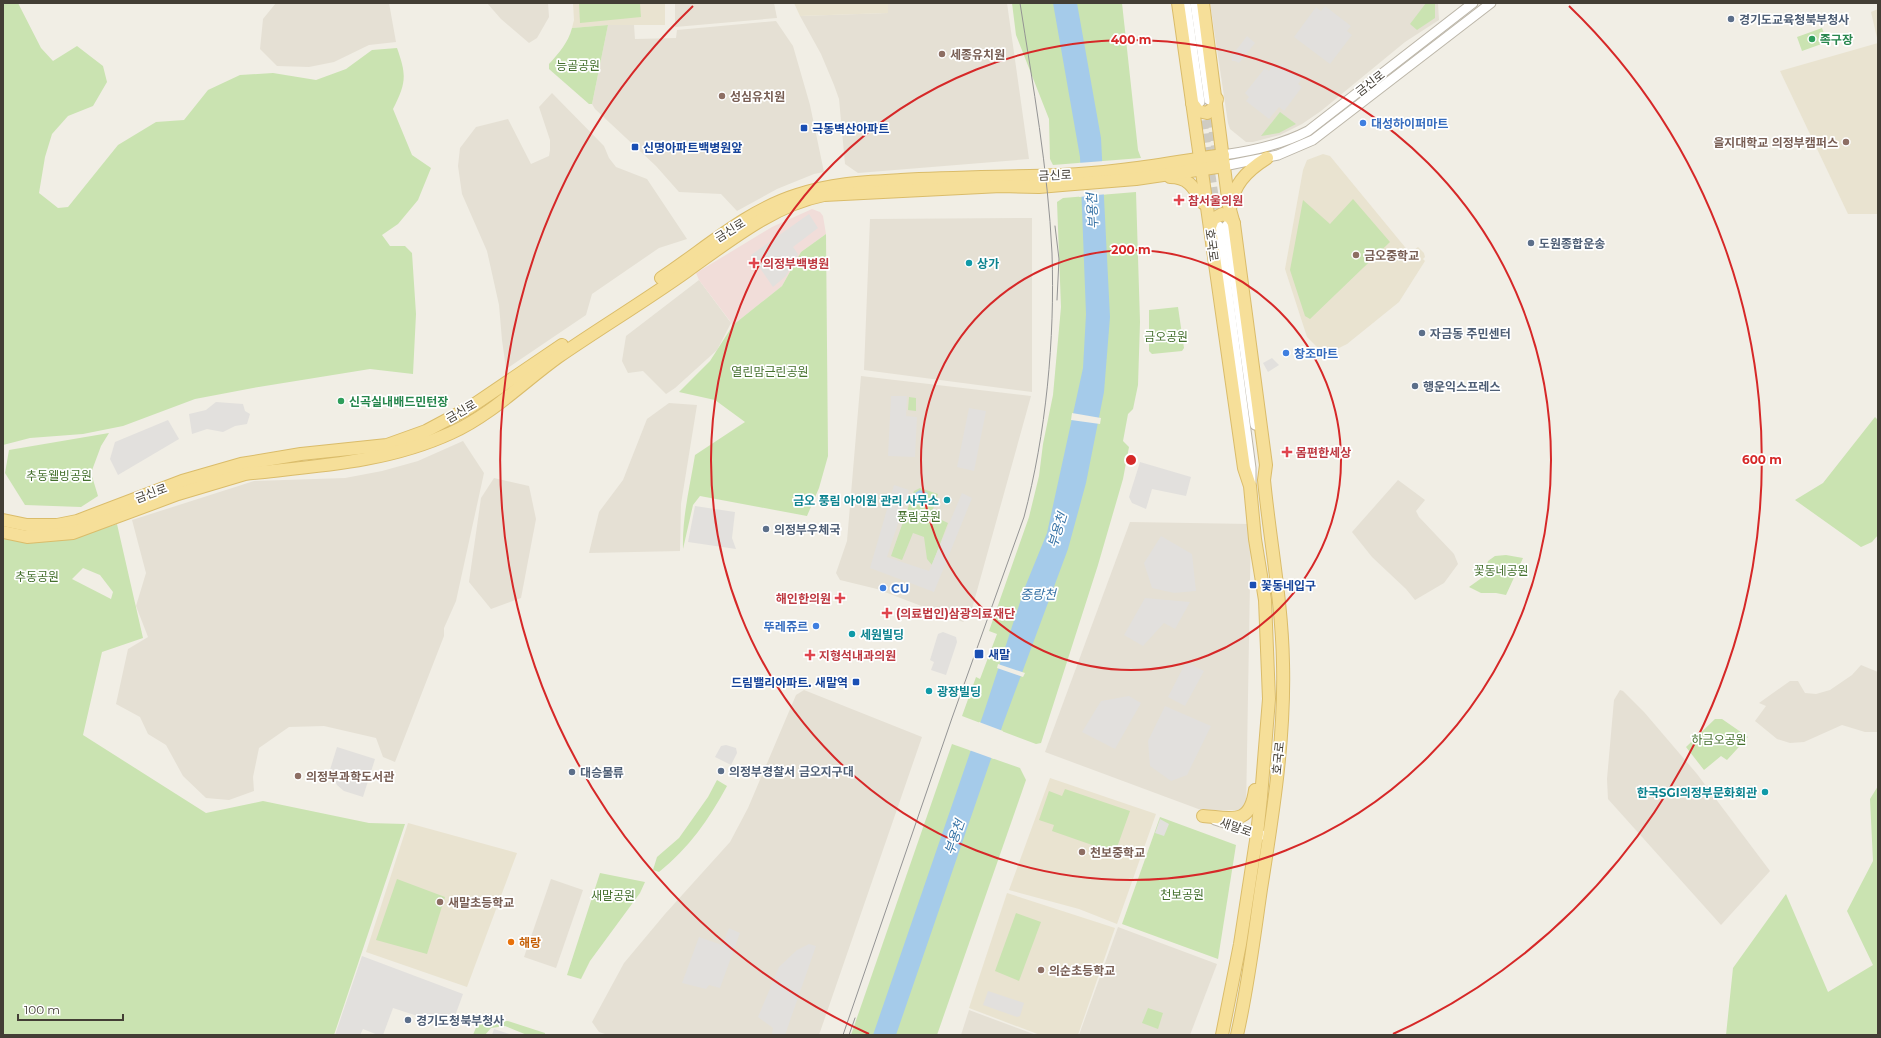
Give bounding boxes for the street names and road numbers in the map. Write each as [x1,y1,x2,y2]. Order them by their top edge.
street label: 금신로 [1352,67,1388,99]
street label: 금신로 [1038,167,1072,183]
street label: 금신로 [712,215,748,245]
street label: 호국로 [1202,228,1222,262]
street label: 금신로 [443,396,479,426]
street label: 금신로 [133,480,169,506]
street label: 호국로 [1269,741,1287,775]
street label: 새말로 [1218,815,1254,839]

